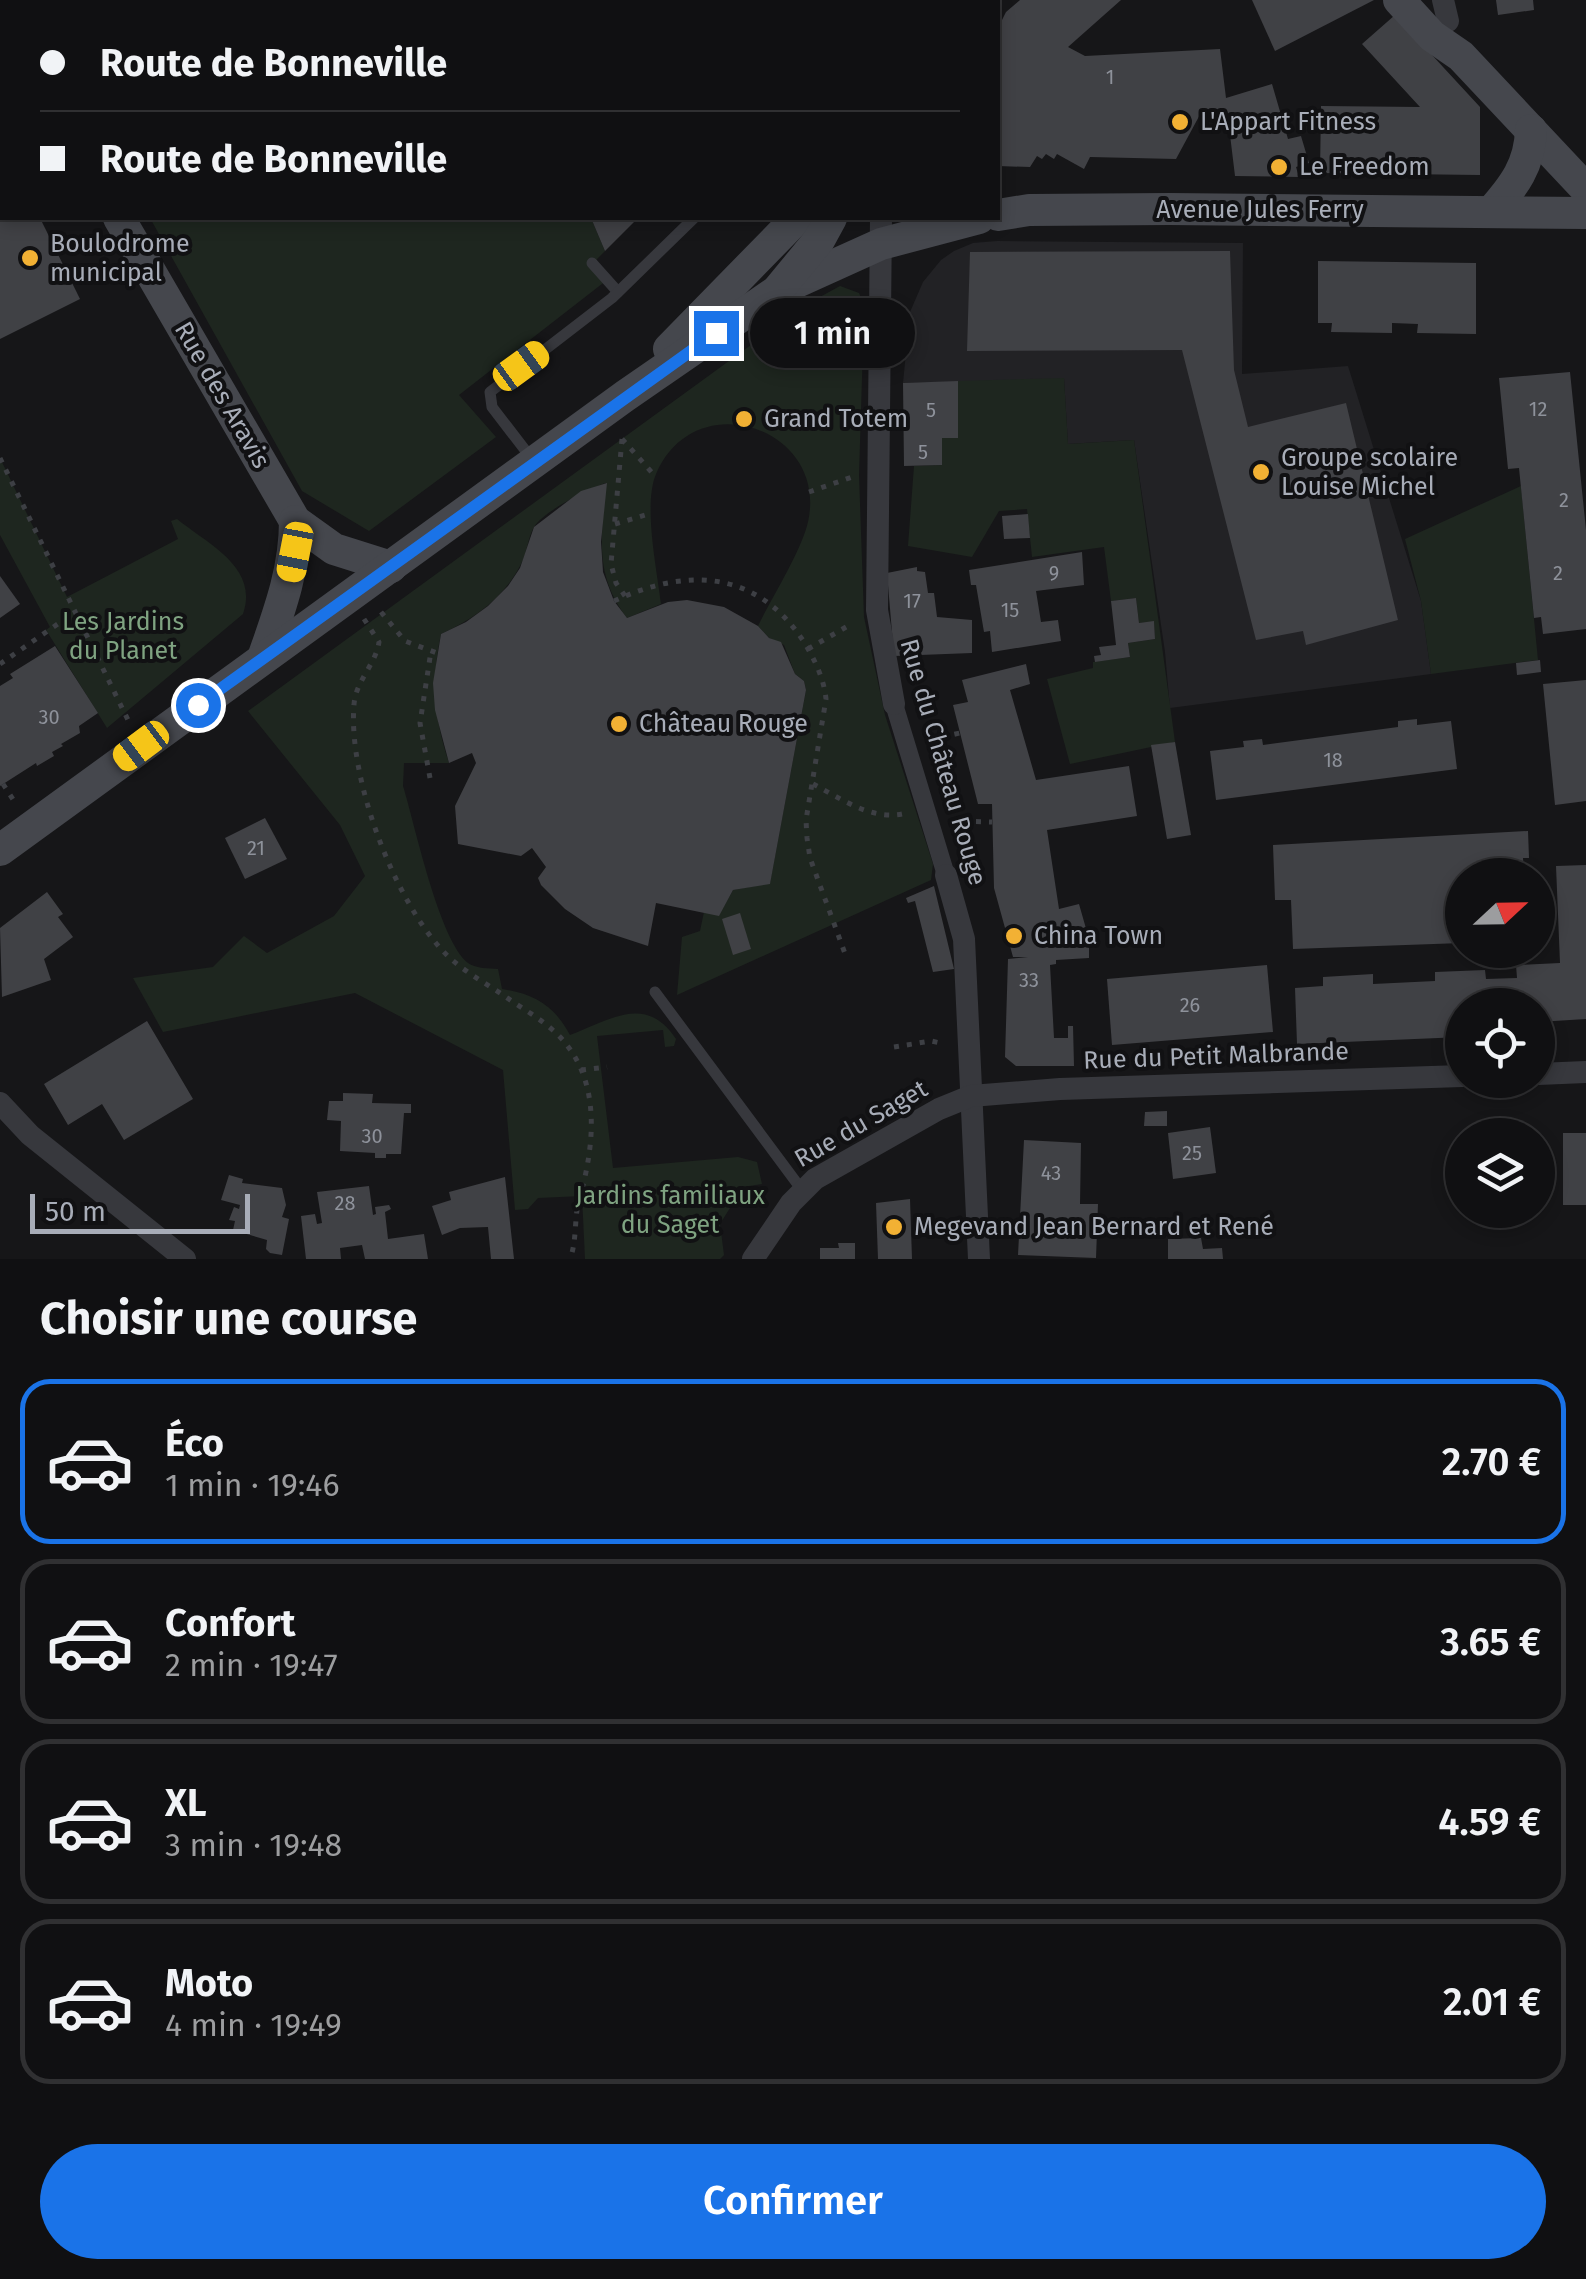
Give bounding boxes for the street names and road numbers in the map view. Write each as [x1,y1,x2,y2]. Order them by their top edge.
street label: Avenue Jules Ferry [1156,195,1364,225]
street label: Rue des Aravis [168,316,276,474]
street label: Rue du Château Rouge [893,635,993,889]
street label: Rue du Petit Malbrande [1083,1036,1349,1076]
street label: Rue du Saget [789,1073,934,1174]

